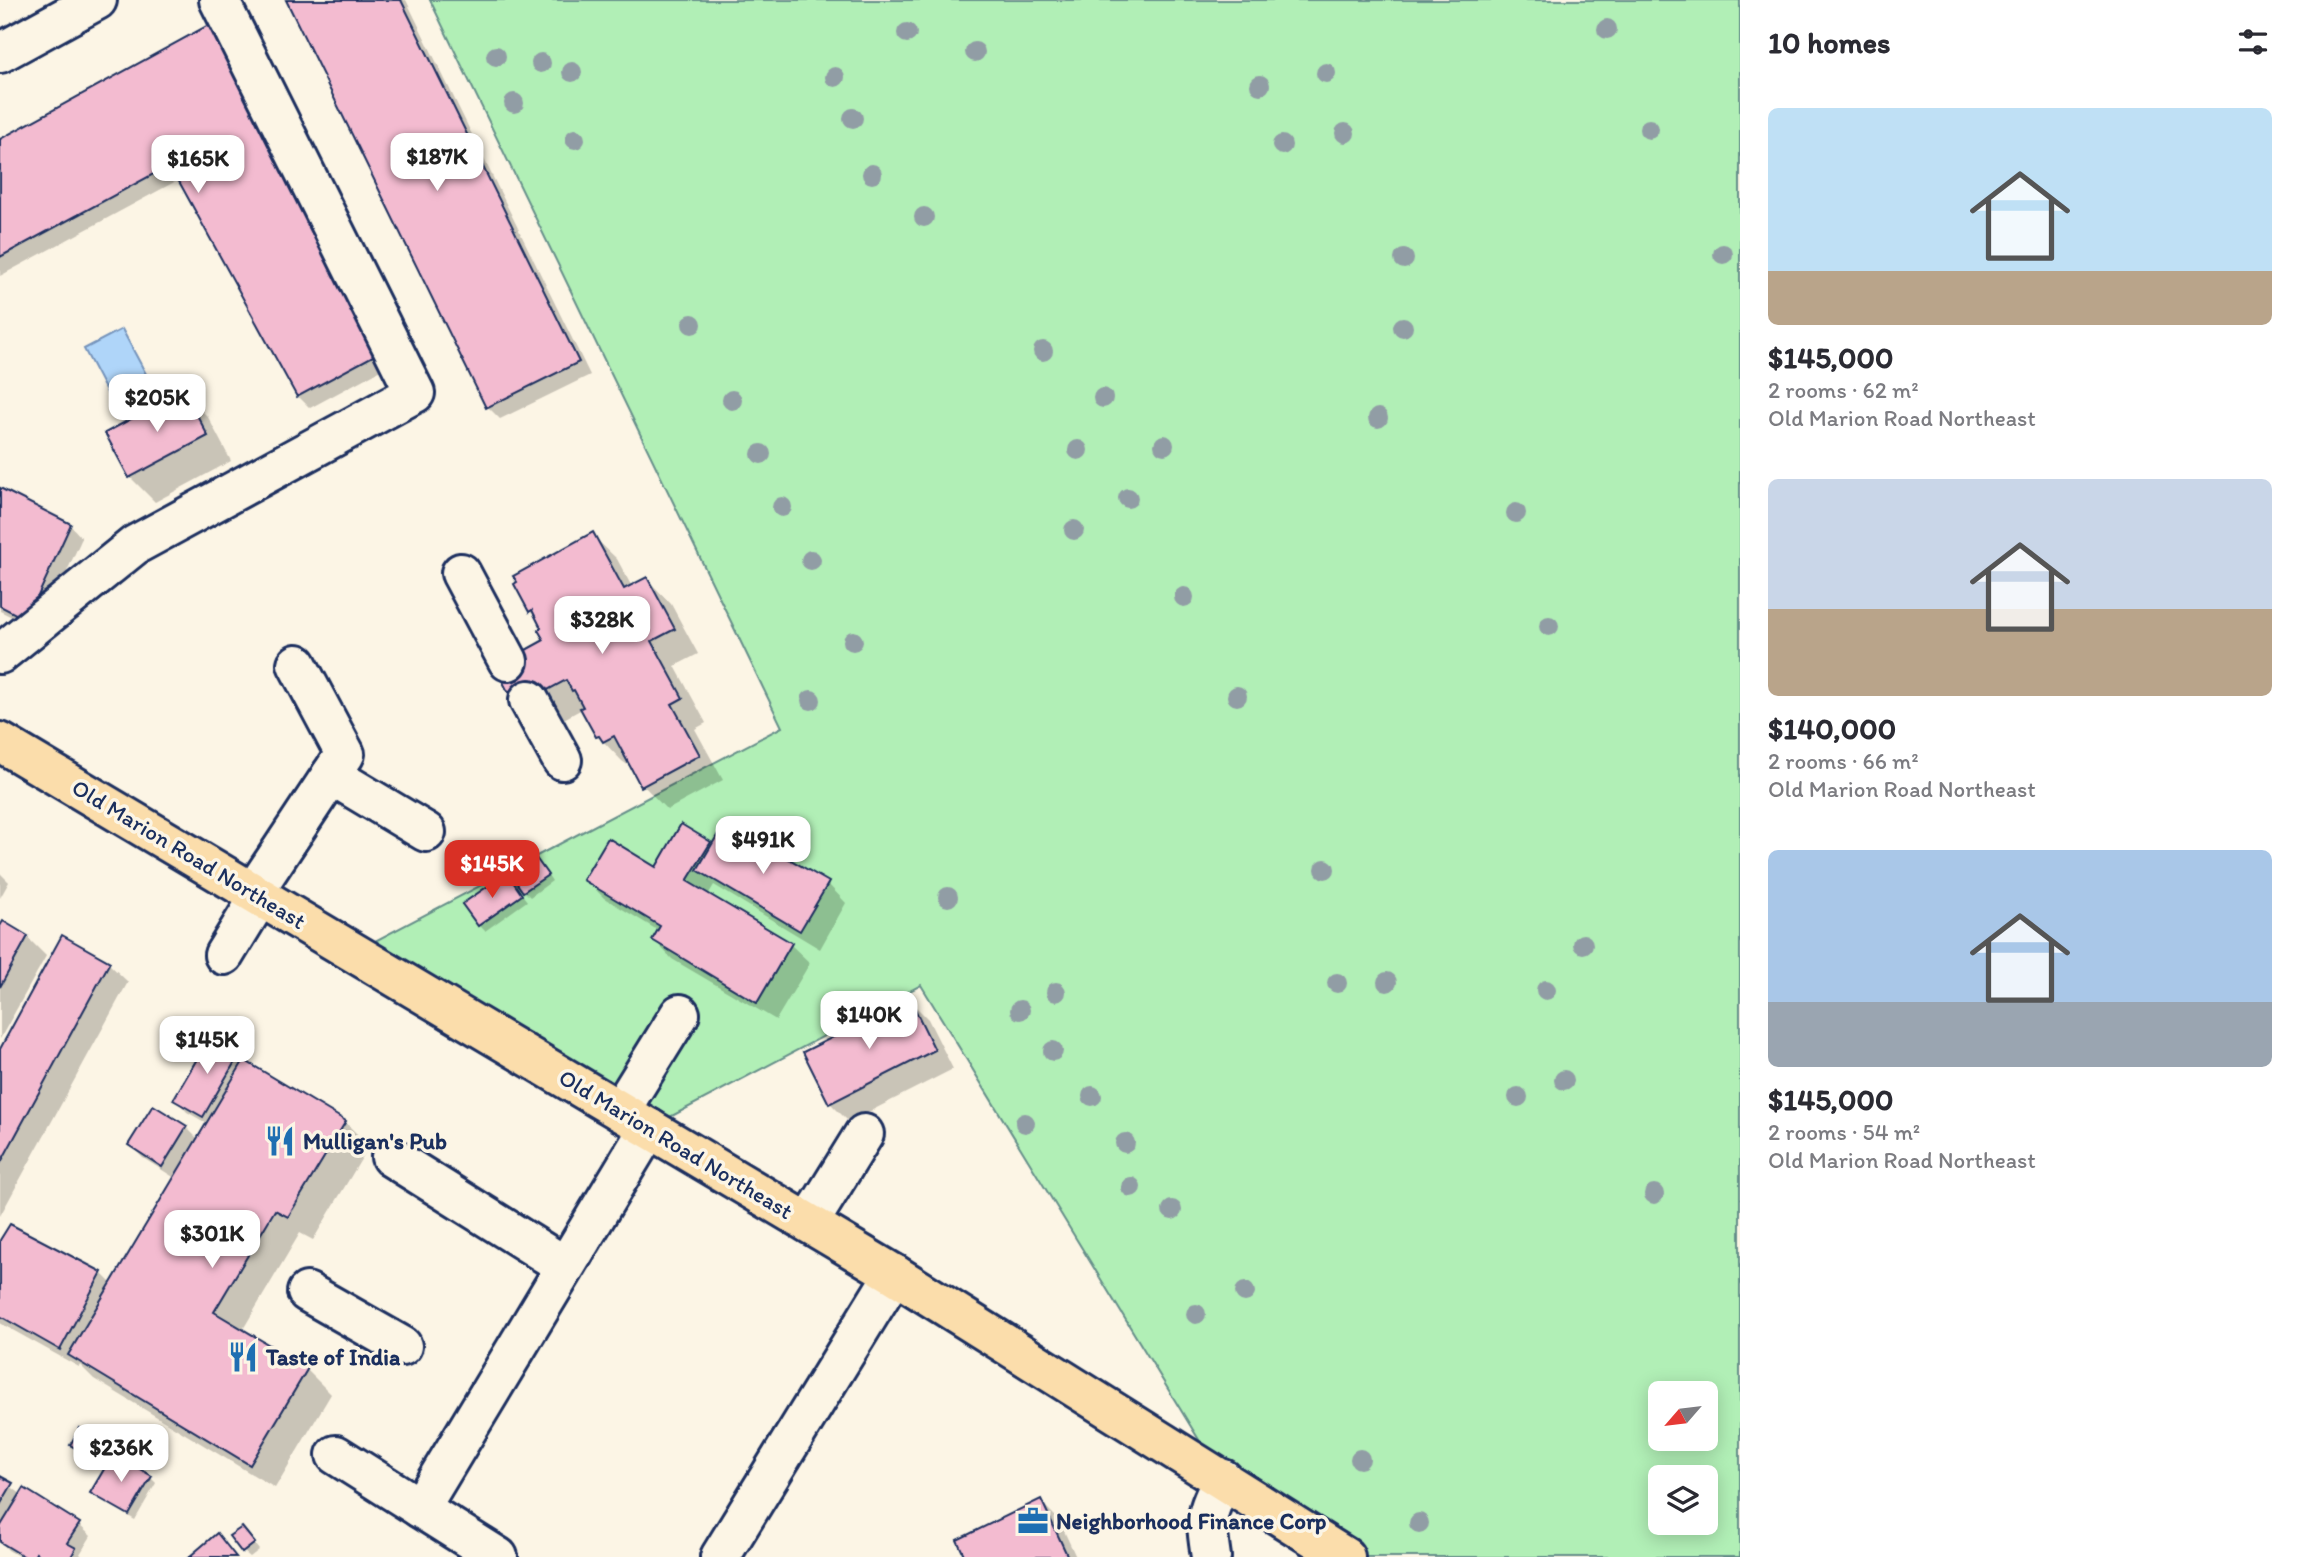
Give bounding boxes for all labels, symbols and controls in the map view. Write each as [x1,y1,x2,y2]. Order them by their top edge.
icon: filters [2234,23,2272,61]
text: 10 homes [1768,24,1891,61]
pin: $187K [388,134,486,193]
pin: $165K [149,136,247,195]
text: $187K [406,142,468,170]
text: $165K [167,144,229,172]
icon: home [1957,153,2083,279]
text: $145,000 [1768,339,1893,376]
pin: $205K [108,374,206,434]
text: 2 rooms · 62 m² [1768,376,1919,404]
text: $205K [125,383,189,411]
text: Old Marion Road Northeast [1768,404,2036,432]
icon: home [1957,524,2083,650]
pin: $328K [553,596,651,656]
text: $328K [570,605,634,633]
text: $140,000 [1768,710,1896,747]
text: 2 rooms · 66 m² [1768,747,1919,775]
street label: Old Marion Road Northeast [67,773,311,935]
text: Old Marion Road Northeast [1768,775,2036,803]
pin: $491K [714,816,812,876]
text: $491K [732,825,794,853]
pin: $145K [443,841,541,900]
text: $145K [461,849,523,877]
icon: home [1957,895,2083,1021]
pin: $140K [820,992,918,1051]
text: $140K [836,1000,902,1028]
pin: $145K [158,1016,256,1076]
text: $145K [176,1025,238,1053]
street label: Old Marion Road Northeast [554,1063,798,1225]
text: $145,000 [1768,1081,1893,1118]
text: 2 rooms · 54 m² [1768,1118,1920,1146]
restaurant icon: Mulligan's Pub [263,1124,297,1158]
place label: Mulligan's Pub [303,1127,447,1155]
text: Old Marion Road Northeast [1768,1146,2036,1174]
pin: $301K [163,1210,261,1270]
text: $301K [180,1219,244,1247]
restaurant icon: Taste of India [226,1340,260,1374]
place label: Taste of India [265,1343,401,1371]
north arrow [1648,1381,1718,1451]
map controls [1648,1381,1718,1535]
pin: $236K [72,1424,170,1484]
text: $236K [89,1433,153,1461]
button: layers [1648,1465,1718,1535]
office icon: Neighborhood Finance Corp [1016,1504,1050,1538]
place label: Neighborhood Finance Corp [1056,1507,1326,1535]

